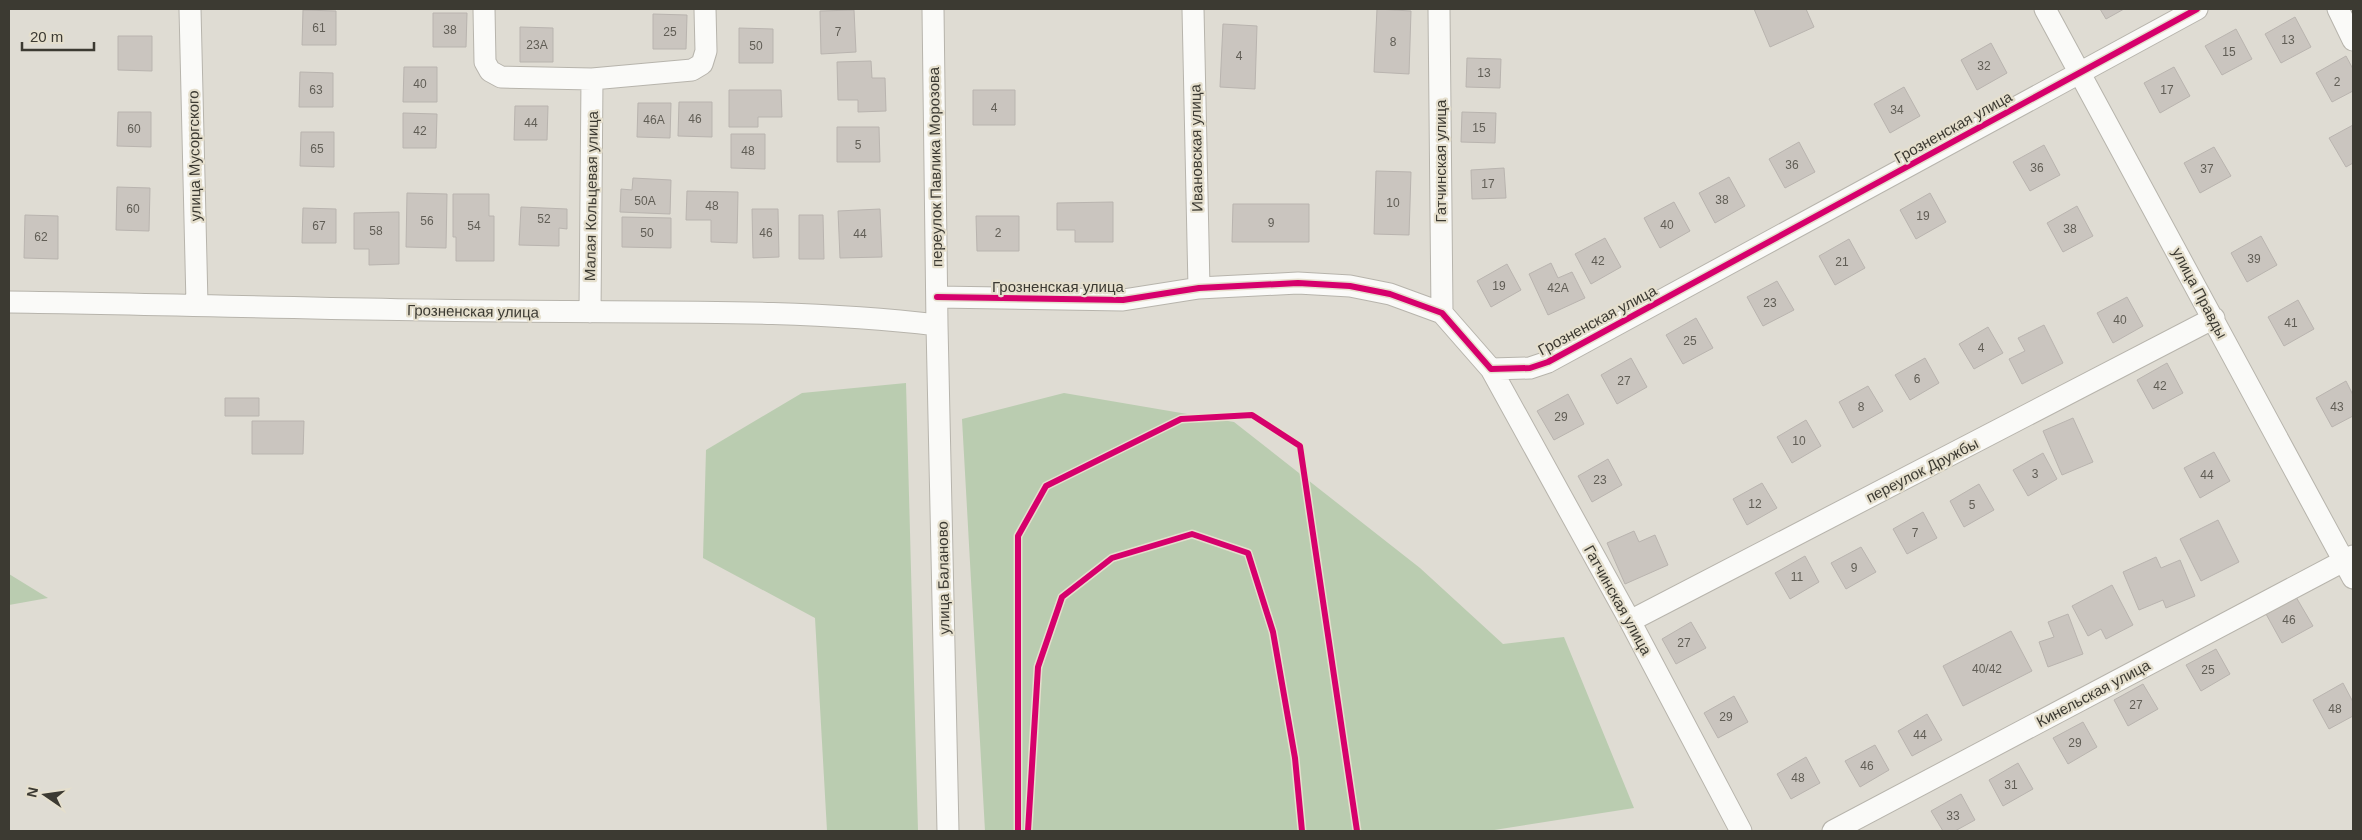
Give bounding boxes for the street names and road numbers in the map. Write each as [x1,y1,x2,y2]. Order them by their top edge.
street label: переулок Павлика Морозова [925,66,945,267]
street label: Ивановская улица [1186,83,1206,212]
street label: Грозненская улица [1891,87,2015,166]
street label: улица Мусоргского [184,90,204,222]
street label: Гатчинская улица [1432,99,1449,222]
street label: Малая Кольцевая улица [581,110,601,281]
street label: улица Правды [2169,245,2231,341]
street label: Грозненская улица [992,278,1125,295]
street label: Грозненская улица [1535,281,1660,358]
street label: Грозненская улица [407,301,540,321]
street label: переулок Дружбы [1863,434,1981,506]
street label: улица Баланово [934,521,952,635]
street label: Гатчинская улица [1581,542,1656,658]
street label: Кинельская улица [2033,656,2153,730]

